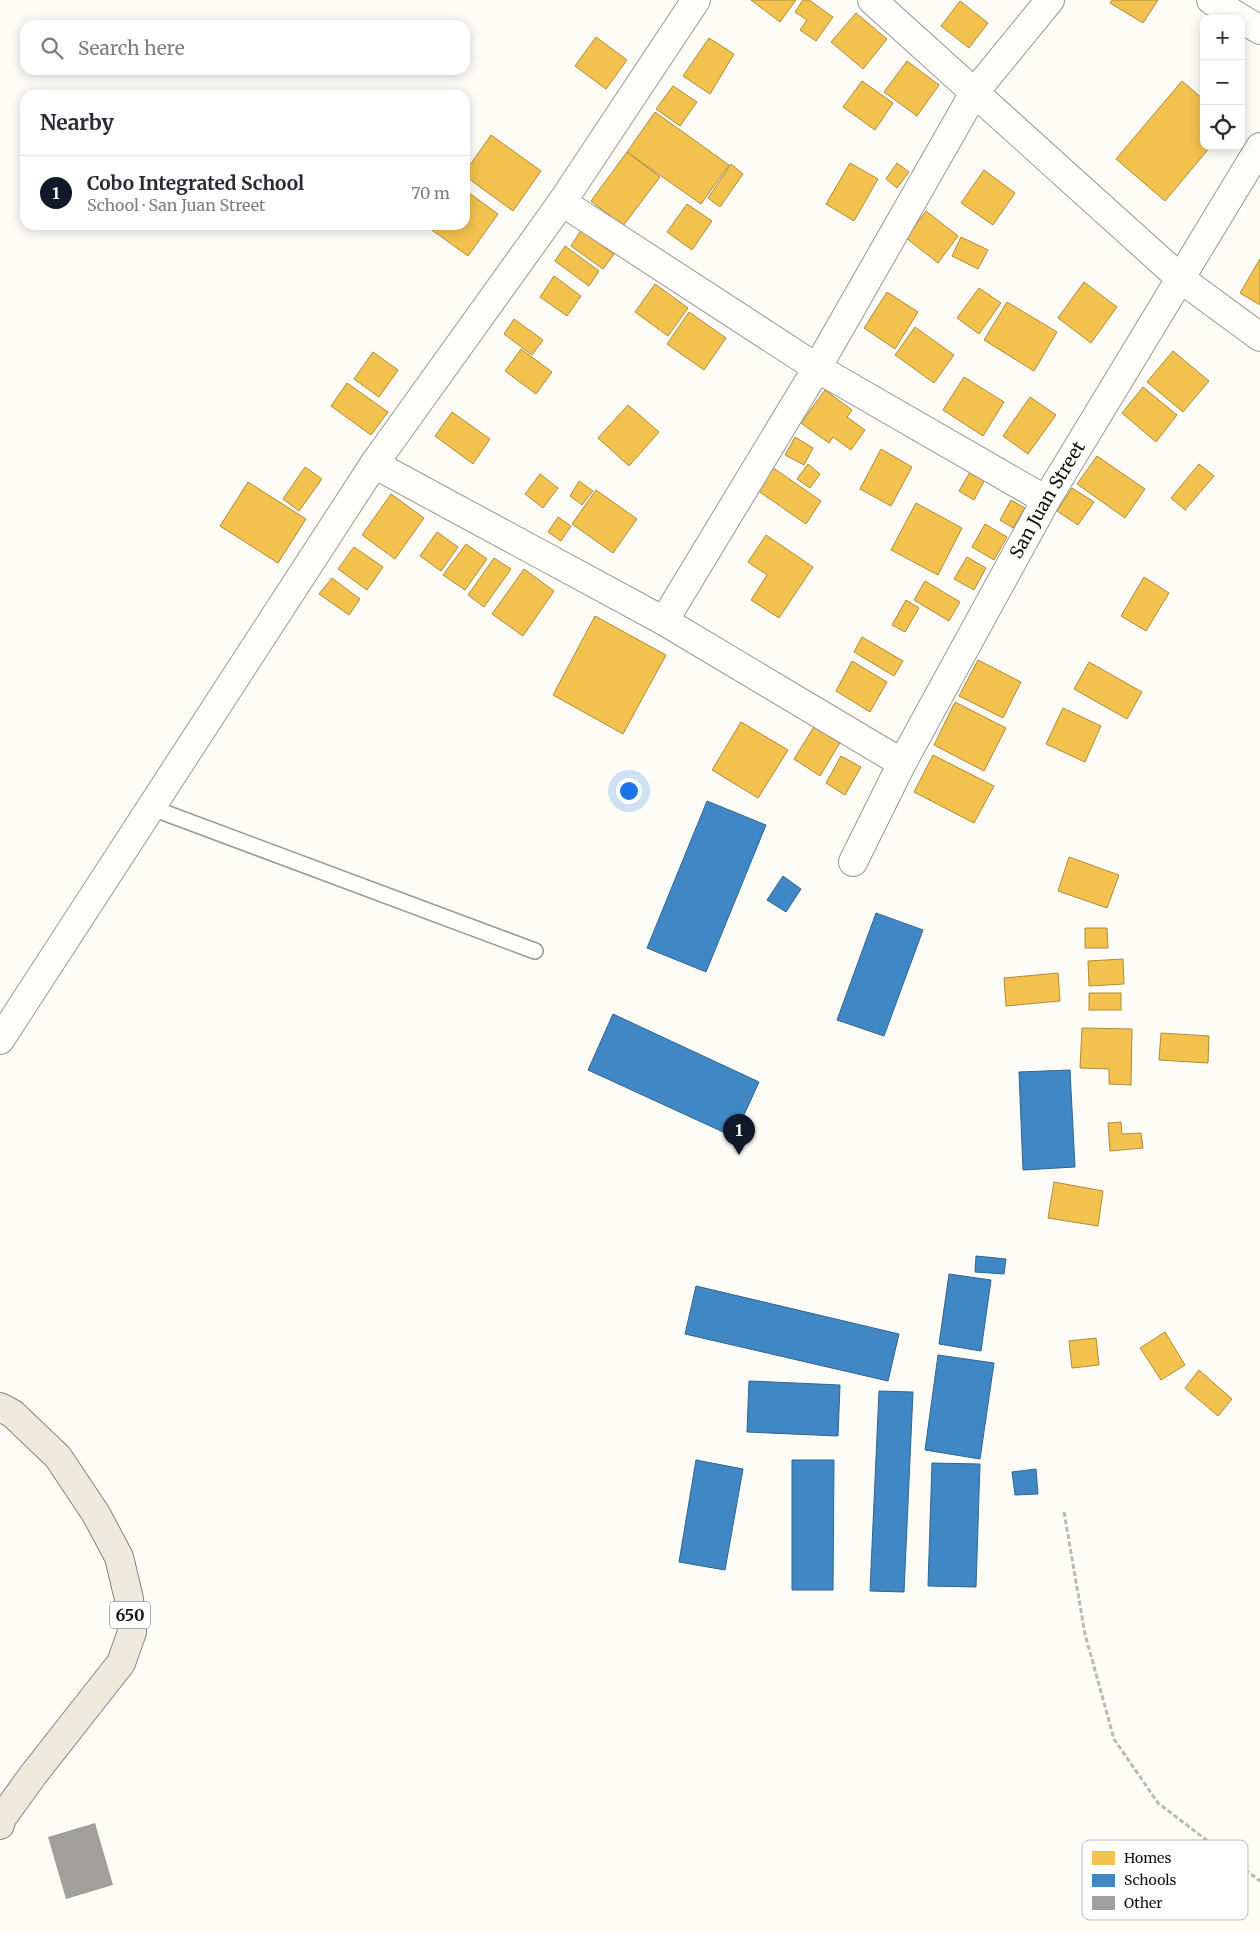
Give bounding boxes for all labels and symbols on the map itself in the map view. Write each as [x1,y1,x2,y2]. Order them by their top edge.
street label: San Juan Street [1004,437,1090,562]
your location [616,778,642,804]
pin: 1 [723,1114,755,1155]
road number: 650 [110,1602,150,1628]
legend [1082,1840,1248,1920]
text: Homes [1124,1849,1171,1867]
text: Schools [1124,1871,1177,1889]
text: Other [1124,1894,1163,1912]

